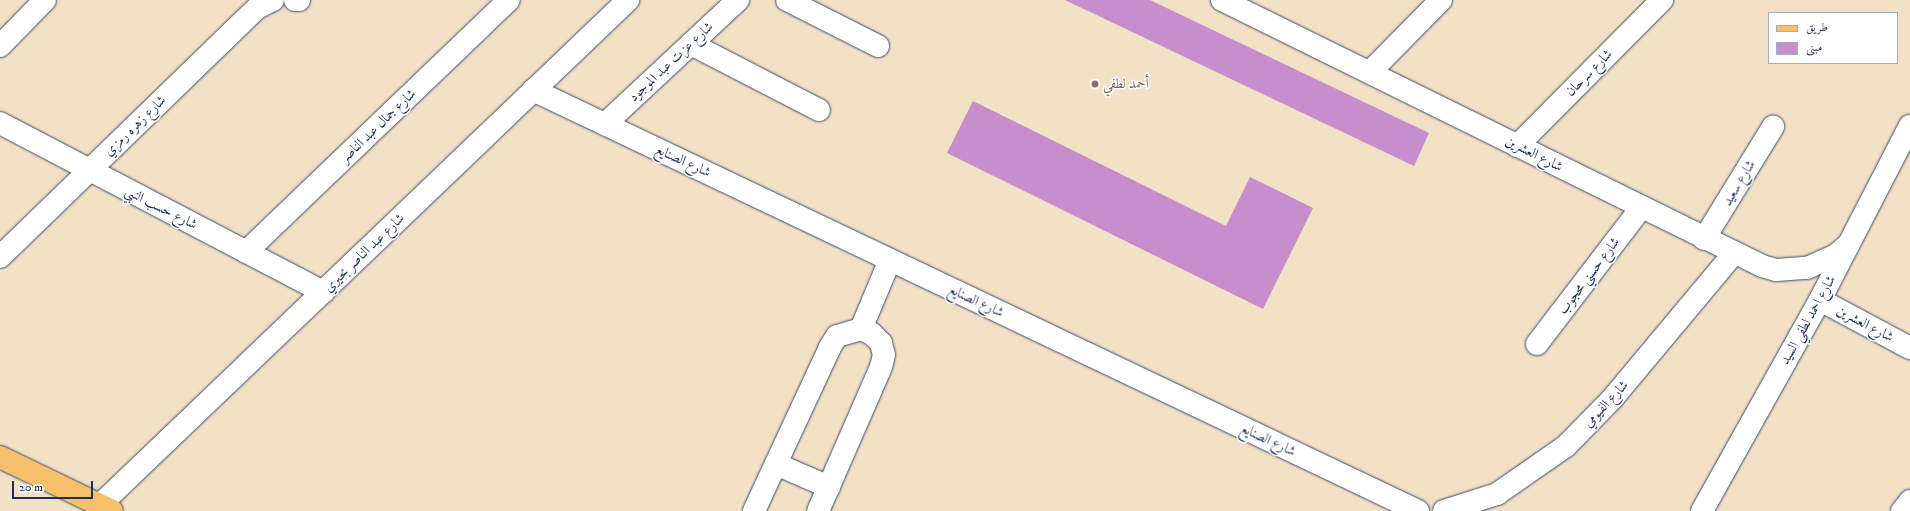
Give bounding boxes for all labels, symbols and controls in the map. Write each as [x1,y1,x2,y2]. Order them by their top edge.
legend [1768,12,1898,64]
street label: شارع عزت عبد الموجود [625,19,717,105]
text: طريق [1806,20,1828,35]
text: مبنى [1806,40,1822,55]
street label: شارع سرحان [1562,46,1616,100]
place label: أحمد لطفي [1103,76,1149,92]
marker: أحمد لطفي [1090,79,1100,89]
street label: شارع جمال عبد الناصر [336,86,420,166]
street label: شارع زهره رمزي [100,92,170,160]
street label: شارع العشرين [1503,132,1565,176]
street label: شارع الصنايع [653,141,713,181]
street label: شارع سعيد [1719,157,1759,209]
street label: شارع حسب النبي [122,183,200,233]
street label: شارع عبد الناصر بحيري [320,210,408,296]
street label: شارع حسني محجوب [1554,234,1624,318]
street label: شارع احمد لطفي السيد [1777,272,1839,368]
street label: شارع الصنايع [946,281,1006,321]
street label: شارع العشرين [1834,302,1896,346]
street label: شارع الفيومي [1580,377,1632,431]
street label: شارع الصنايع [1238,420,1298,460]
scale bar [14,473,95,499]
text: 20 m [19,480,43,495]

